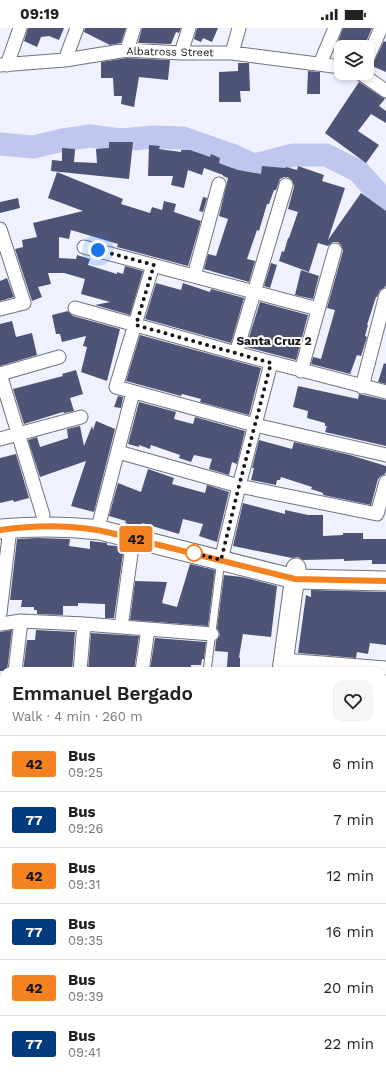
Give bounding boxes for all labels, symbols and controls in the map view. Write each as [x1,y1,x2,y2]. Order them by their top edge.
text: 09:19 [20,5,59,23]
map controls [334,40,374,80]
button: layers [334,40,374,80]
street label: Albatross Street [126,45,214,59]
your location [88,240,108,260]
district label: Santa Cruz 2 [236,334,312,348]
line badge: 42 [118,526,154,552]
text: 42 [127,531,145,547]
unlabelled marker [185,544,203,562]
button: heart [332,680,374,722]
text: Emmanuel Bergado [12,682,193,705]
text: Walk · 4 min · 260 m [12,709,143,724]
text: Bus [68,747,96,765]
text: 6 min [332,755,374,773]
text: 42 [25,756,43,772]
text: 09:25 [68,765,103,780]
text: Bus [68,803,96,821]
text: 7 min [333,811,374,829]
text: 77 [25,812,43,828]
text: 09:26 [68,821,103,836]
text: Bus [68,859,96,877]
text: 12 min [327,867,374,885]
text: 42 [25,868,43,884]
text: 09:31 [68,877,101,892]
text: Bus [68,915,96,933]
text: 16 min [326,923,374,941]
text: 77 [25,924,43,940]
text: 09:35 [68,933,103,948]
text: Bus [68,971,96,989]
text: 20 min [323,979,374,997]
text: 42 [25,980,43,996]
text: 09:39 [68,989,104,1004]
text: Bus [68,1027,96,1045]
text: 22 min [324,1035,374,1053]
text: 77 [25,1036,43,1052]
text: 09:41 [68,1045,101,1060]

